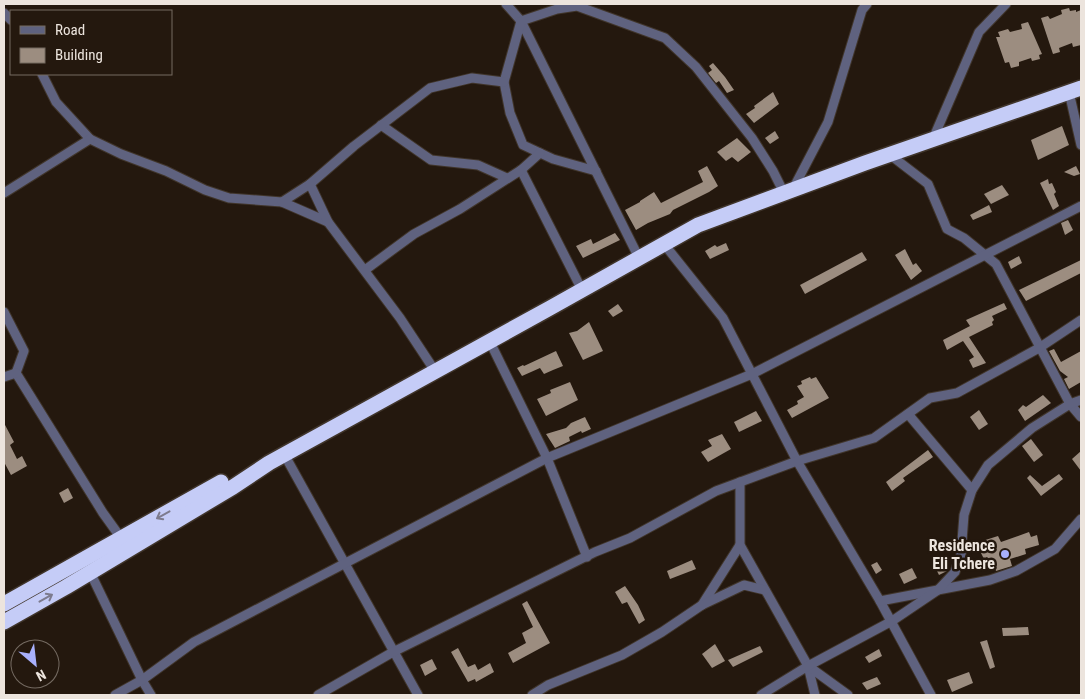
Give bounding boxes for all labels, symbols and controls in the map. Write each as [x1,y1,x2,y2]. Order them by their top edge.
legend [10,10,172,75]
text: Road [55,21,85,39]
text: Building [55,46,103,64]
one-way arrow [155,510,170,520]
place label: Residence Eli Tchere [929,536,995,573]
marker: Residence Eli Tchere [999,548,1011,560]
one-way arrow [39,592,53,602]
north arrow [10,639,60,689]
text: N [34,666,49,685]

